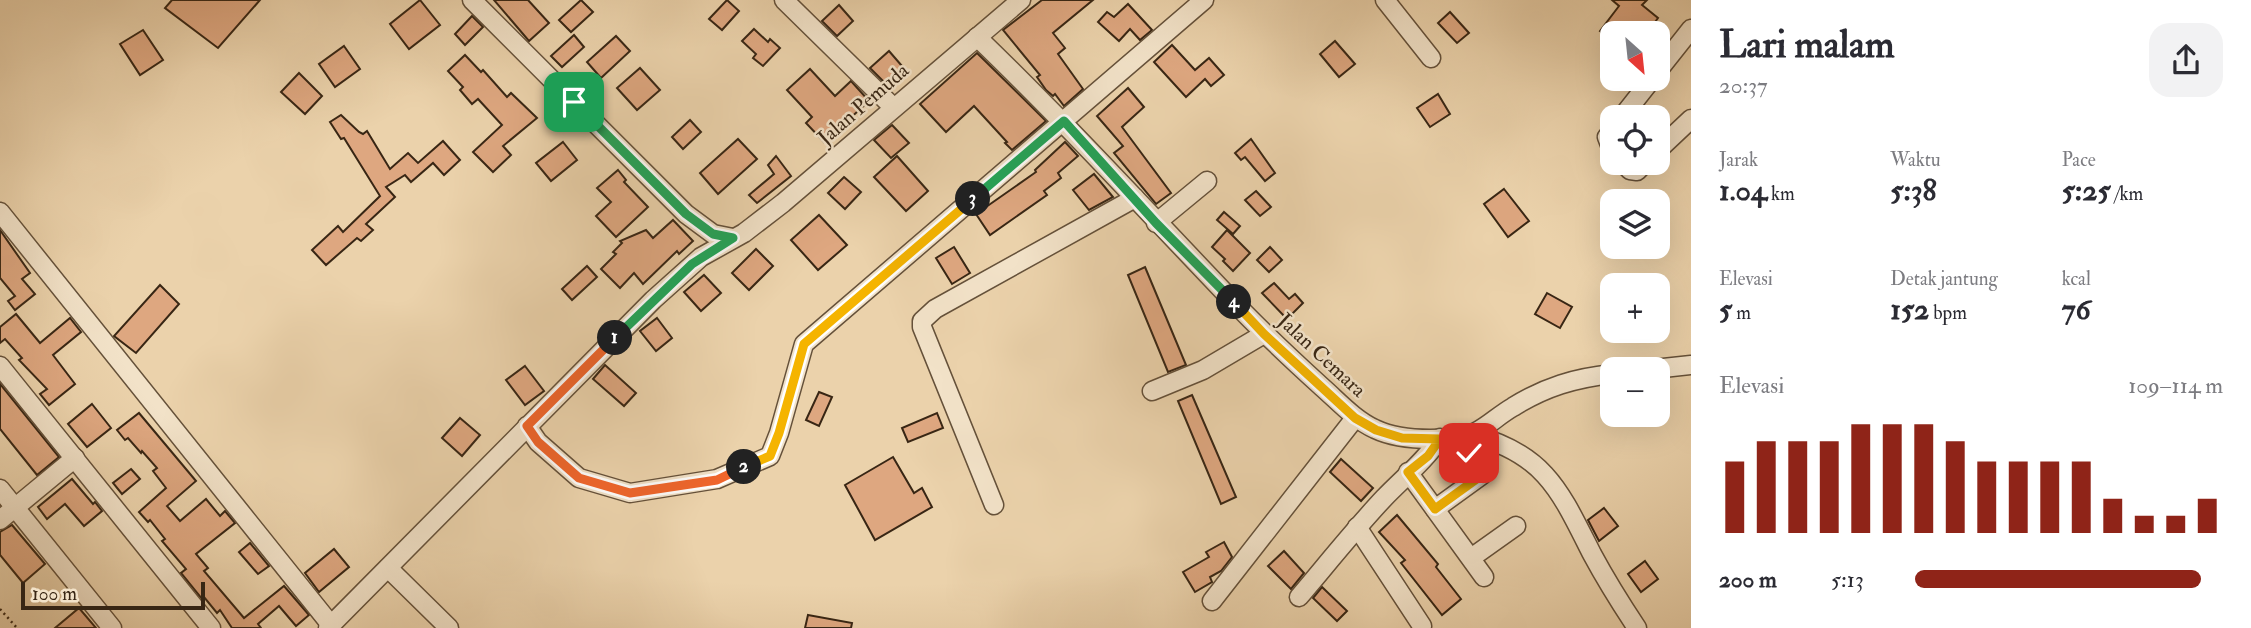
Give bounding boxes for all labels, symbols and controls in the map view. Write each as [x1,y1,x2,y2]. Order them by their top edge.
north arrow [1600,21,1670,91]
map controls [1600,21,1670,427]
text: Lari malam [1719,21,1894,69]
button: share [2149,23,2223,97]
street label: Jalan Pemuda [811,57,915,152]
text: 20:37 [1719,71,1768,100]
pin [544,72,604,132]
icon: arrive [555,83,593,121]
button: locate [1600,105,1670,175]
text: Jarak [1719,148,1758,172]
text: Waktu [1890,148,1941,172]
text: Pace [2062,148,2096,172]
text: 1.04 [1719,172,1767,209]
text: 5:38 [1890,172,1937,209]
text: 5:25 [2062,172,2111,209]
pin: 3 [956,182,990,216]
text: km [1767,182,1795,206]
text: /km [2111,182,2143,206]
text: 3 [969,186,976,210]
button: layers [1600,189,1670,259]
text: Elevasi [1719,267,1773,291]
text: Detak jantung [1890,267,1998,291]
text: kcal [2062,267,2091,291]
button: + [1600,273,1670,343]
pin: 4 [1216,284,1252,320]
text: 4 [1228,289,1239,313]
text: 5 [1719,291,1732,328]
text: 152 [1890,291,1929,328]
text: 76 [2062,291,2091,328]
text: m [1732,301,1751,325]
text: bpm [1929,301,1967,325]
street label: Jalan Cemara [1271,307,1372,404]
pin: 1 [598,320,632,356]
text: 1 [611,325,618,349]
button: − [1600,357,1670,427]
text: Elevasi [1719,371,1784,400]
text: 109–114 m [2128,371,2223,400]
pin [1439,423,1499,483]
icon: check [1450,434,1488,472]
pin: 2 [726,449,762,484]
text: 2 [739,454,748,478]
text: 200 m [1719,565,1777,594]
text: 5:13 [1831,565,1864,594]
scale bar [21,579,205,611]
text: 100 m [32,582,77,606]

